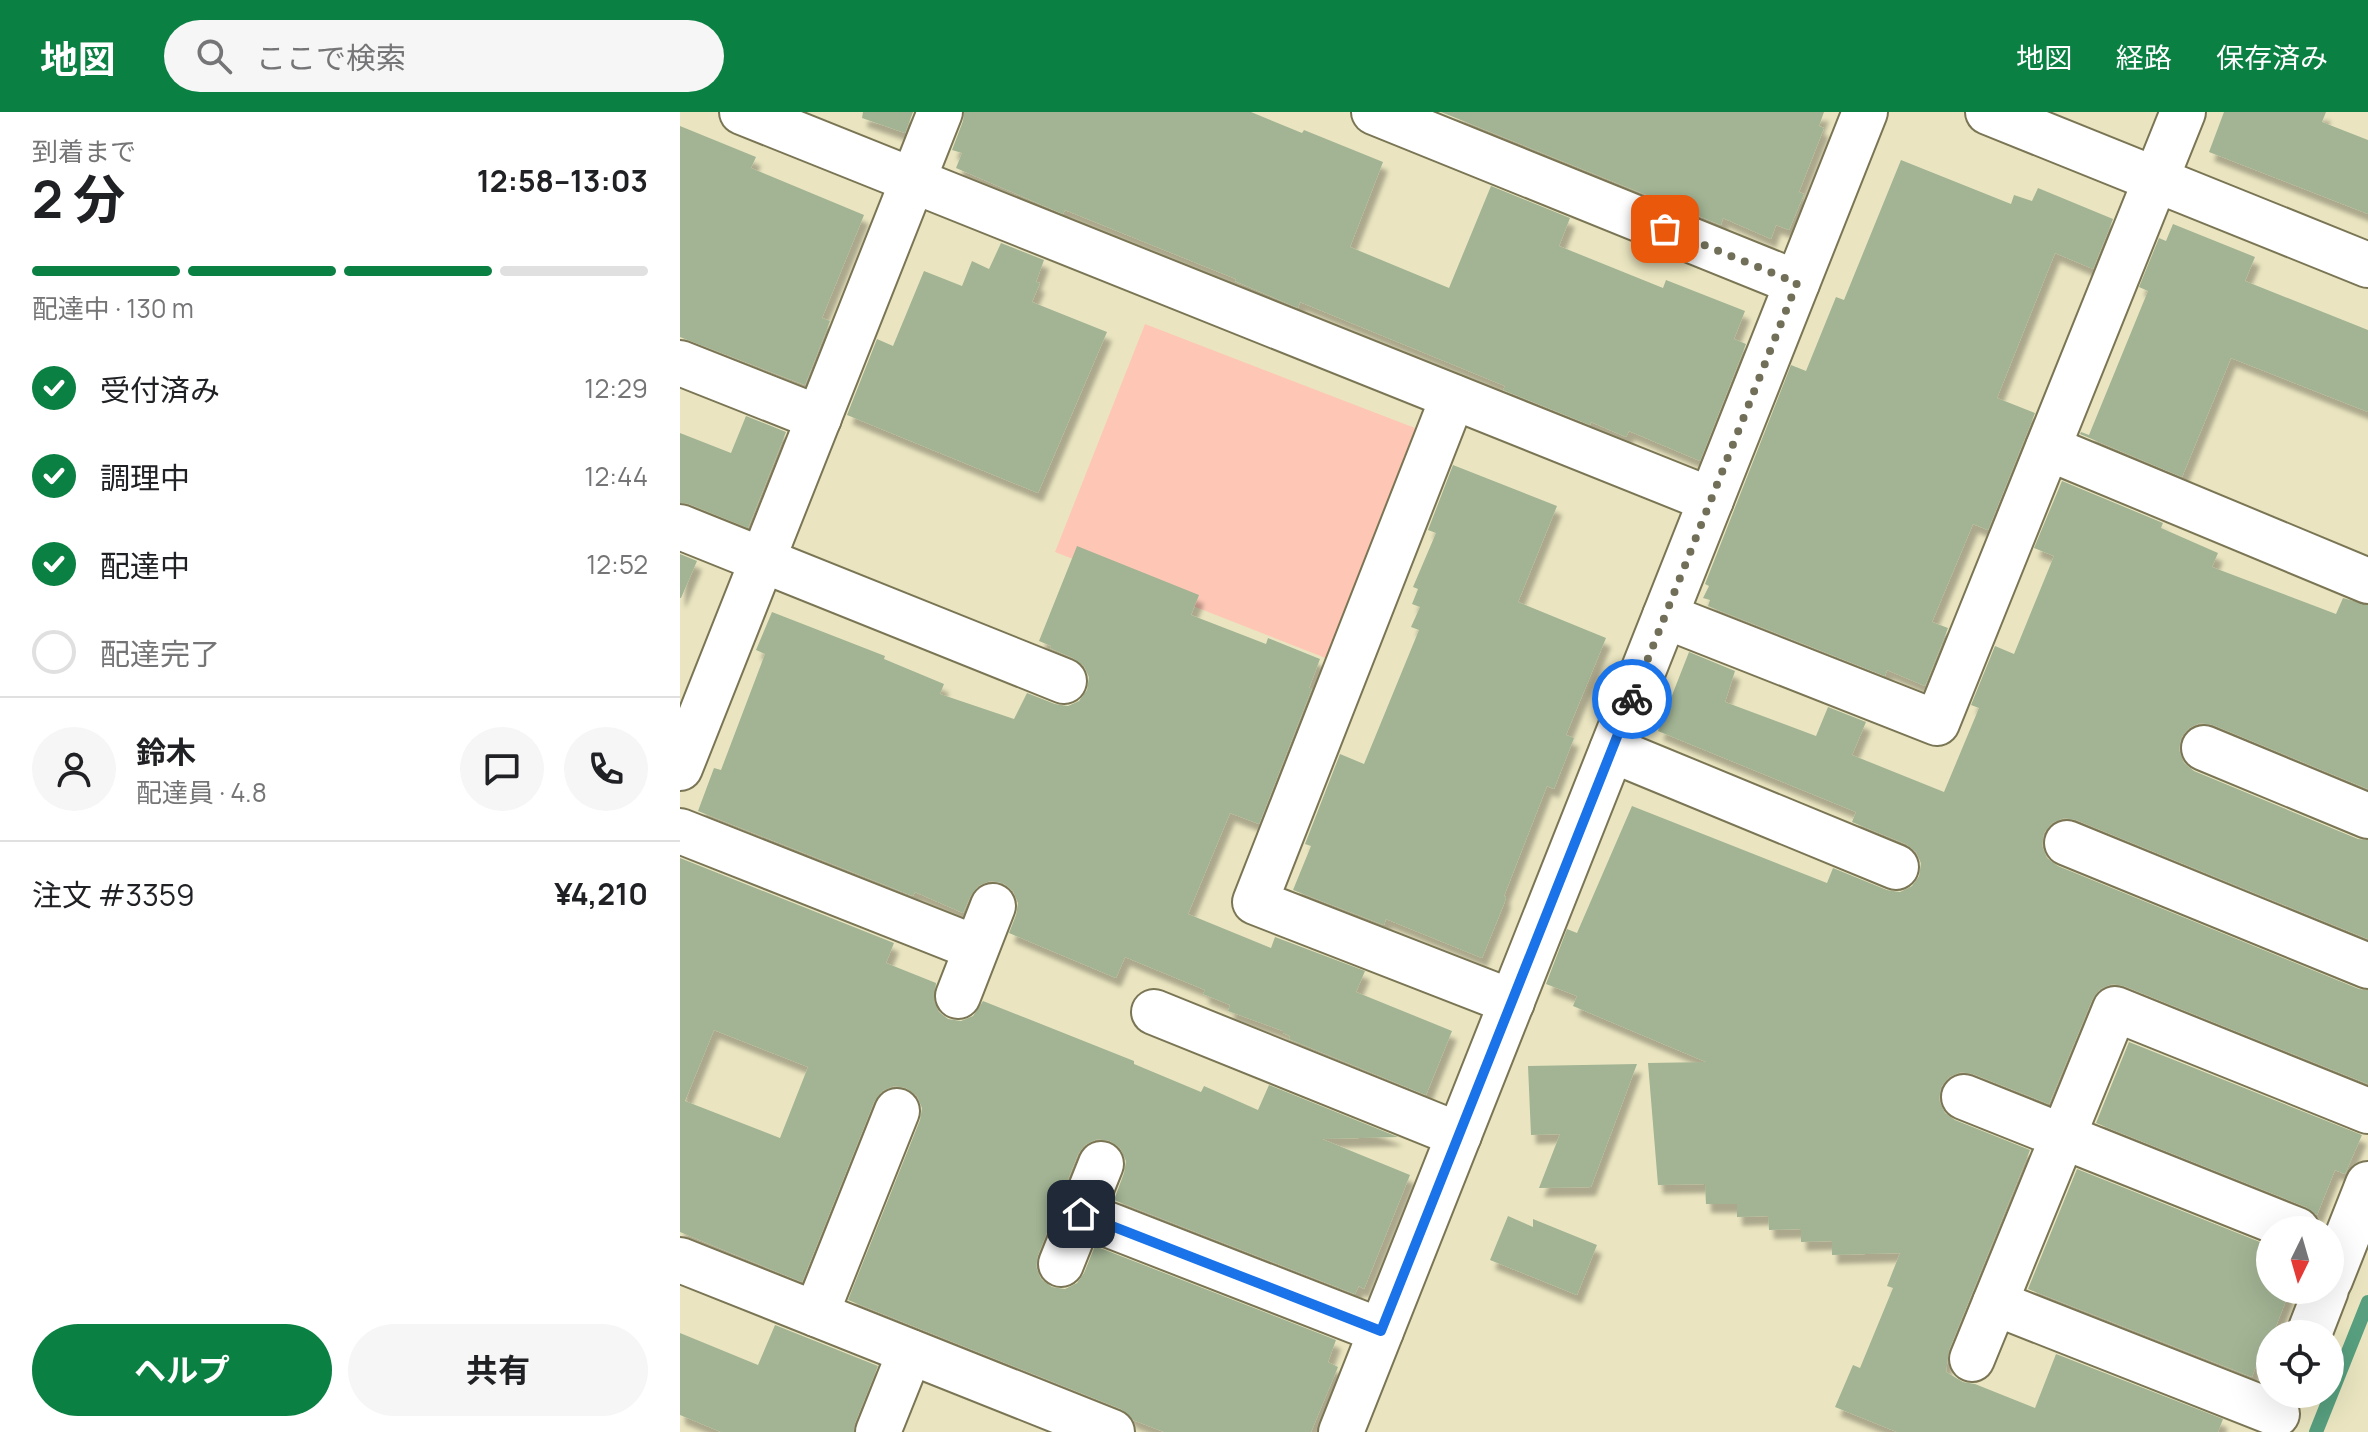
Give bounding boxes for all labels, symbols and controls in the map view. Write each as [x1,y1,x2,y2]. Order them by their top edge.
search box [164,20,724,92]
text: 地図 [40,32,116,84]
icon: search [192,34,236,78]
text: ここで検索 [256,37,406,78]
text: 地図 [2016,38,2072,76]
text: 経路 [2116,38,2172,76]
text: 保存済み [2216,38,2328,76]
text: 到着まで [32,133,136,169]
text: 12:58–13:03 [477,160,648,201]
text: 2 分 [32,163,125,234]
pin [1631,195,1699,263]
icon: bag [1643,207,1687,251]
text: 配達中 · 130 m [32,290,194,326]
icon: check [32,366,76,410]
text: 受付済み [100,369,220,410]
text: 12:29 [584,370,648,406]
icon: check [32,454,76,498]
text: 調理中 [100,457,190,498]
text: 12:44 [584,458,648,494]
icon: check [32,542,76,586]
text: 配達中 [100,545,190,586]
text: 12:52 [586,546,648,582]
text: 配達完了 [100,633,220,674]
courier [1592,659,1672,739]
icon: bike [1610,677,1654,721]
button: person [32,727,116,811]
button: chat [460,727,544,811]
button: phone [564,727,648,811]
text: 鈴木 [136,731,196,772]
text: 配達員 · 4.8 [136,774,267,810]
text: ¥4,210 [554,873,648,914]
text: 注文 #3359 [32,874,195,915]
pin [1047,1180,1115,1248]
icon: home [1059,1192,1103,1236]
north arrow [2256,1216,2344,1304]
map controls [2256,1216,2344,1408]
button: locate [2256,1320,2344,1408]
button: ヘルプ [32,1324,332,1416]
button: 共有 [348,1324,648,1416]

